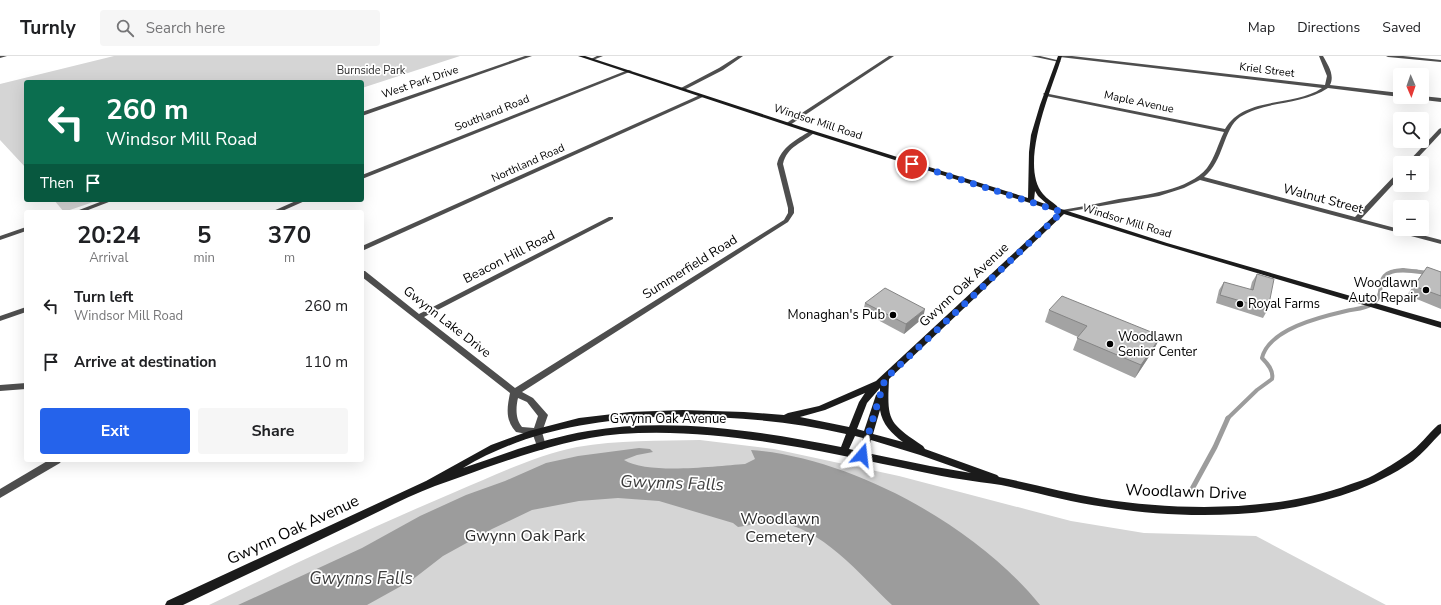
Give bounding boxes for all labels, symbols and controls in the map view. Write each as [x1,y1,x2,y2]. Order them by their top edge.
search box [100,10,380,46]
text: Turnly [20,15,76,41]
icon: search [114,17,136,39]
text: Search here [146,18,225,38]
text: Map [1248,18,1275,37]
text: Directions [1297,18,1360,37]
text: Saved [1382,18,1421,37]
street label: Kriel Street [1239,59,1296,81]
street label: West Park Drive [380,62,460,102]
park label: Burnside Park [337,63,406,78]
north arrow [1393,68,1429,104]
map controls [1393,68,1429,236]
street label: Maple Avenue [1103,87,1175,117]
text: 260 m [106,91,189,129]
street label: Southland Road [452,91,532,135]
icon: left [40,96,92,148]
street label: Windsor Mill Road [772,101,864,143]
button: search [1393,112,1429,148]
text: Windsor Mill Road [106,127,257,151]
street label: Northland Road [489,140,567,186]
pin [895,147,929,181]
icon: arrive [901,153,923,175]
button: + [1393,156,1429,192]
icon: arrive [82,172,104,194]
text: Then [40,173,74,193]
street label: Walnut Street [1281,180,1366,218]
street label: Windsor Mill Road [1081,200,1173,242]
button: − [1393,200,1429,236]
text: 20:24 [77,219,140,251]
text: 5 [197,219,211,251]
text: 370 [268,219,311,251]
street label: Beacon Hill Road [460,226,558,288]
street label: Summerfield Road [639,231,741,303]
street label: Gwynn Oak Avenue [915,239,1013,331]
text: Arrival [89,249,128,267]
text: min [193,249,215,267]
text: m [284,249,295,267]
place label: Woodlawn Auto Repair [1349,274,1418,307]
street label: Gwynn Lake Drive [399,282,495,362]
marker: Woodlawn Auto Repair [1421,285,1431,295]
text: Turn left [74,287,133,307]
icon: left [40,295,62,317]
place label: Royal Farms [1248,295,1320,313]
text: 260 m [304,296,348,316]
marker: Royal Farms [1235,299,1245,309]
place label: Monaghan's Pub [788,306,885,324]
text: Windsor Mill Road [74,307,183,325]
marker: Monaghan's Pub [888,310,898,320]
place label: Woodlawn Senior Center [1118,328,1198,361]
marker: Woodlawn Senior Center [1105,339,1115,349]
icon: arrive [40,351,62,373]
text: Arrive at destination [74,352,217,372]
text: 110 m [304,352,348,372]
button: Exit [40,408,190,454]
button: Share [198,408,348,454]
street label: Gwynn Oak Avenue [610,410,726,428]
position arrow [841,434,883,476]
water label: Gwynns Falls [620,470,724,496]
street label: Woodlawn Drive [1125,479,1247,505]
street label: Gwynn Oak Avenue [223,490,363,570]
park label: Woodlawn Cemetery [740,508,820,548]
park label: Gwynn Oak Park [465,525,586,547]
water label: Gwynns Falls [309,567,413,590]

